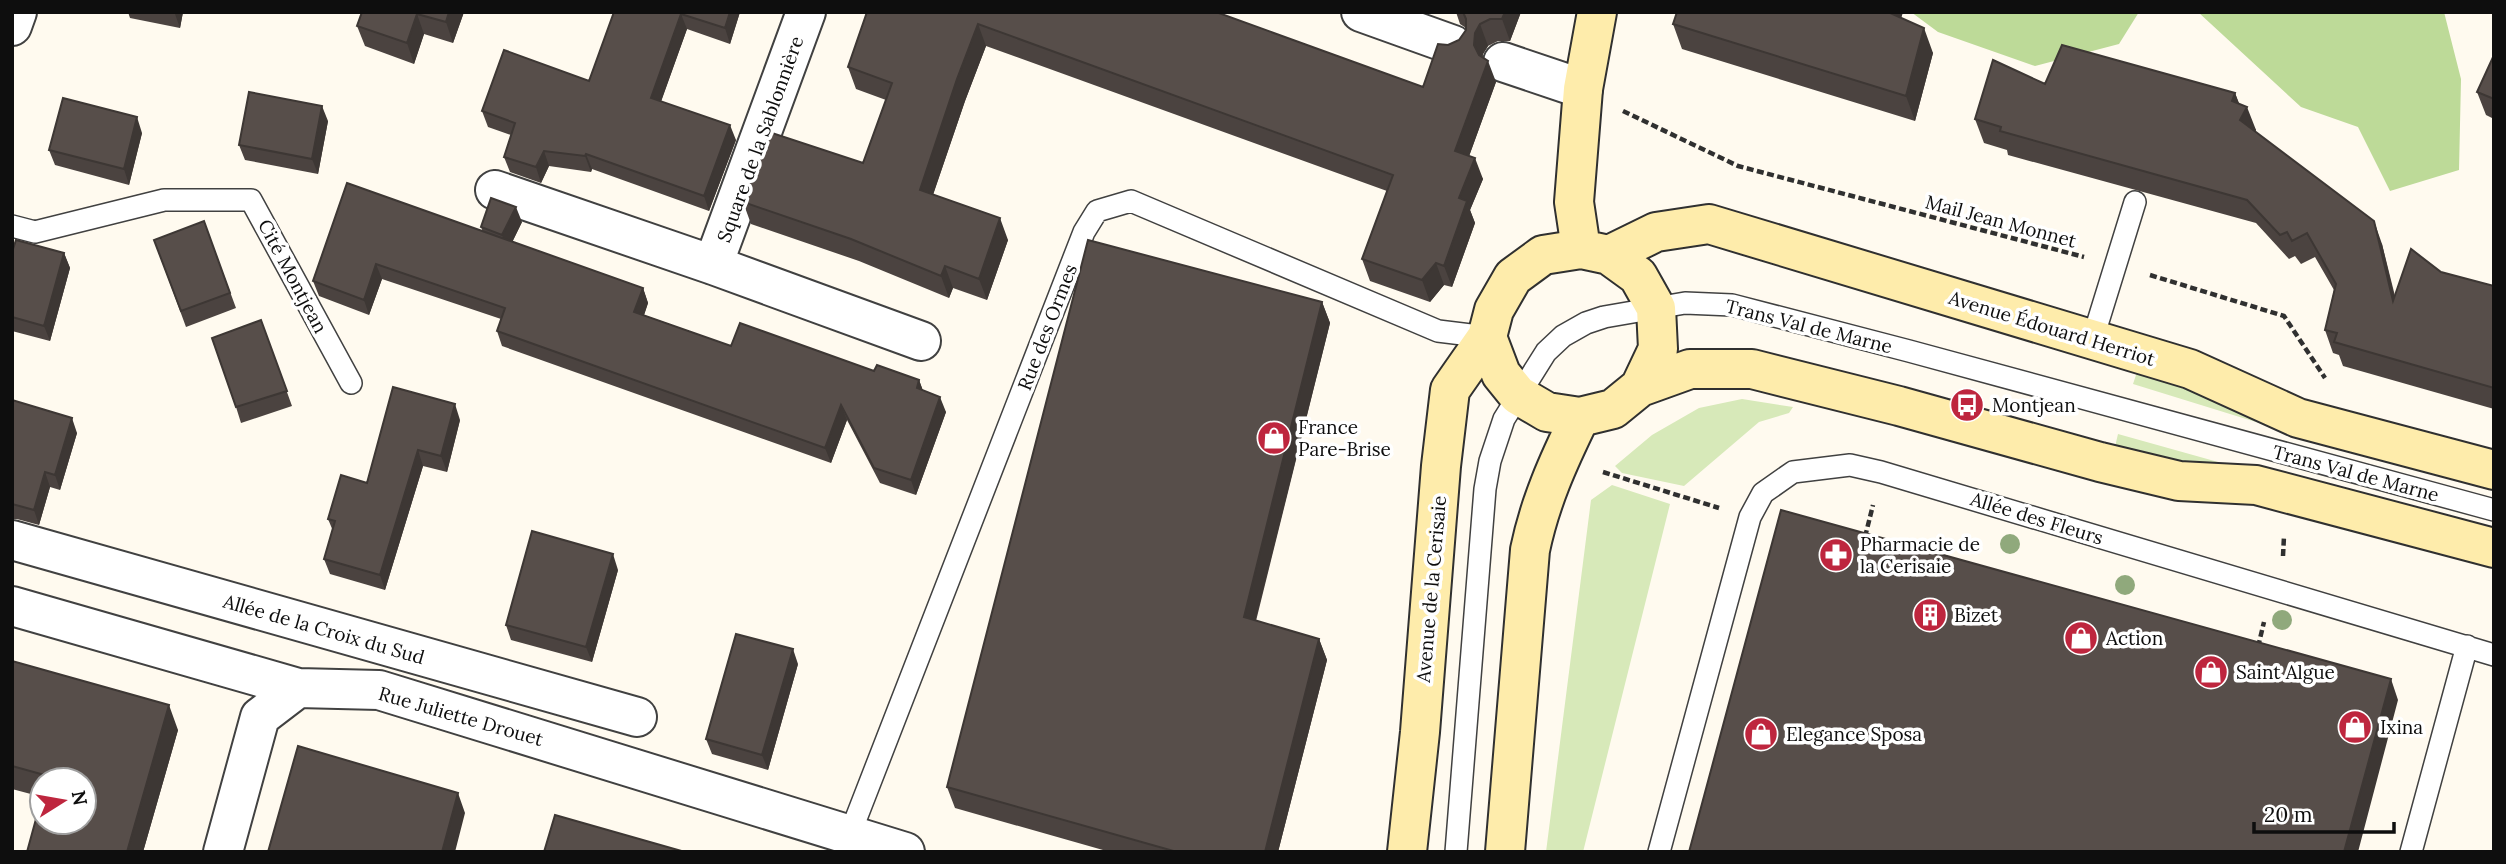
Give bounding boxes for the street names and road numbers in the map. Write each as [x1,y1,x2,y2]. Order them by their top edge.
street label: Square de la Sablonnière [711,33,809,245]
street label: Mail Jean Monnet [1923,189,2080,253]
street label: Cité Montjean [253,215,333,337]
street label: Rue des Ormes [1012,260,1082,394]
street label: Avenue Édouard Herriot [1945,285,2159,371]
street label: Trans Val de Marne [1723,294,1895,358]
street label: Trans Val de Marne [2270,439,2442,507]
street label: Allée des Fleurs [1967,486,2106,550]
street label: Avenue de la Cerisaie [1411,495,1451,684]
street label: Allée de la Croix du Sud [220,588,427,669]
street label: Rue Juliette Drouet [376,681,547,751]

